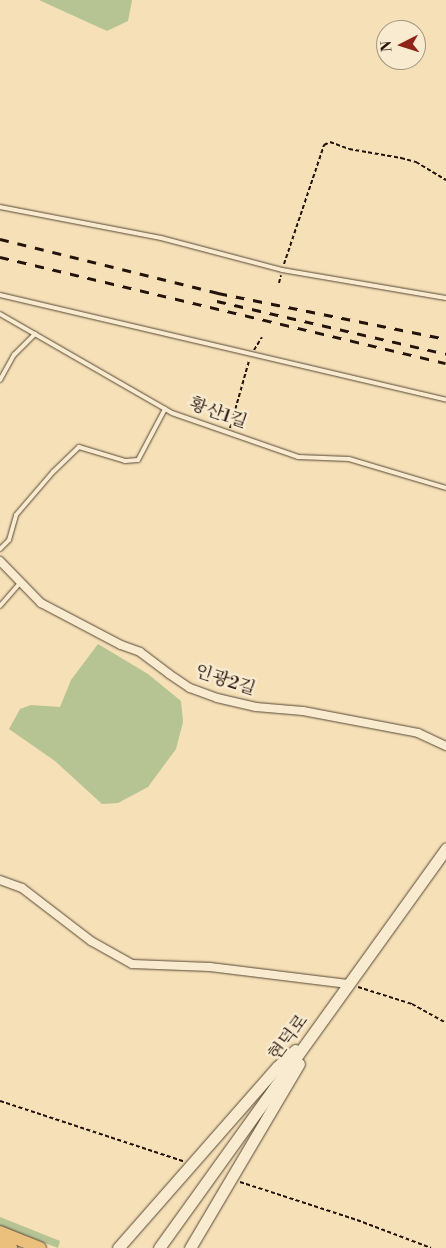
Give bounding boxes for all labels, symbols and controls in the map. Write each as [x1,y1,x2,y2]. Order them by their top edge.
north arrow [376,20,426,70]
text: N [378,40,397,53]
street label: 황산1길 [186,394,250,434]
street label: 인광2길 [192,661,258,701]
street label: 현덕로 [265,1011,313,1065]

